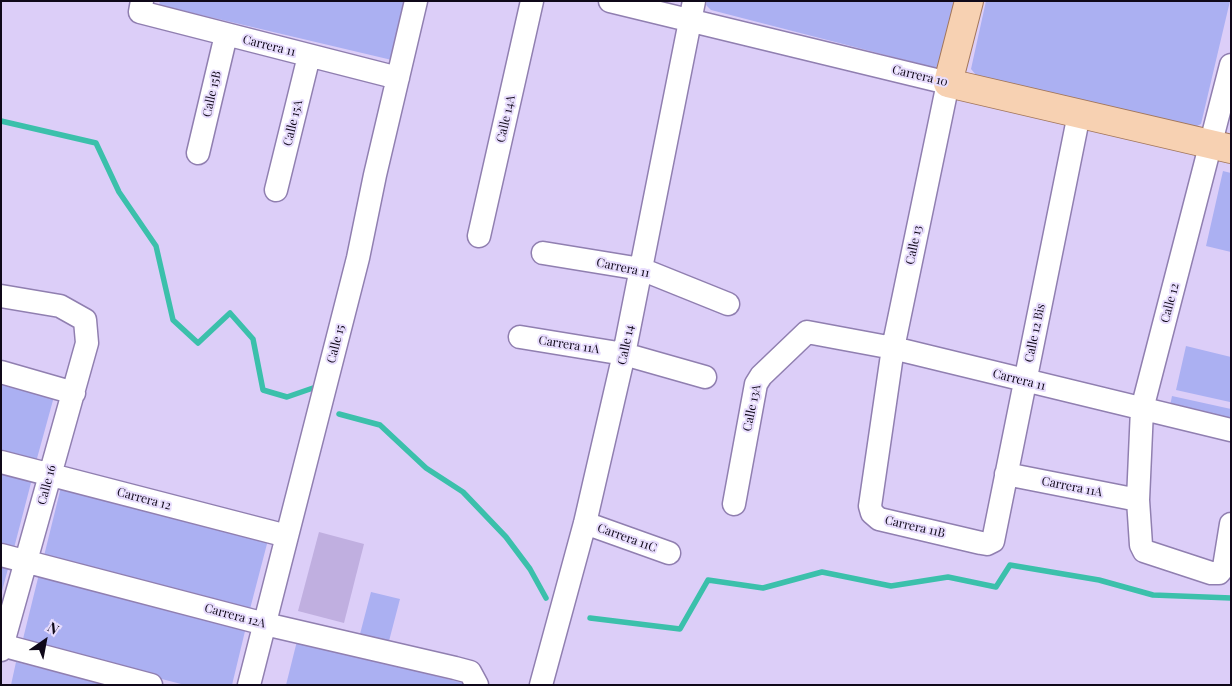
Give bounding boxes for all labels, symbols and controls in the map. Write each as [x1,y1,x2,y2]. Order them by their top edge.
street label: Carrera 11 [241,32,297,60]
street label: Carrera 10 [891,63,949,89]
street label: Calle 15B [200,70,224,118]
street label: Calle 14A [494,94,518,144]
street label: Calle 15A [280,99,306,147]
street label: Calle 13 [903,224,925,266]
street label: Carrera 11 [595,255,651,281]
street label: Calle 12 [1158,282,1182,324]
street label: Calle 12 Bis [1022,302,1048,364]
street label: Calle 15 [324,323,348,365]
street label: Calle 14 [615,324,637,366]
street label: Carrera 11A [538,333,600,357]
street label: Carrera 11 [991,366,1047,394]
street label: Calle 13A [740,383,764,433]
street label: Calle 16 [35,463,59,507]
street label: Carrera 11A [1040,474,1104,500]
street label: Carrera 12 [115,485,173,513]
street label: Carrera 11B [883,513,947,541]
street label: Carrera 11C [595,521,659,555]
street label: Carrera 12A [203,601,267,631]
north arrow [20,616,70,666]
text: N [44,617,63,639]

